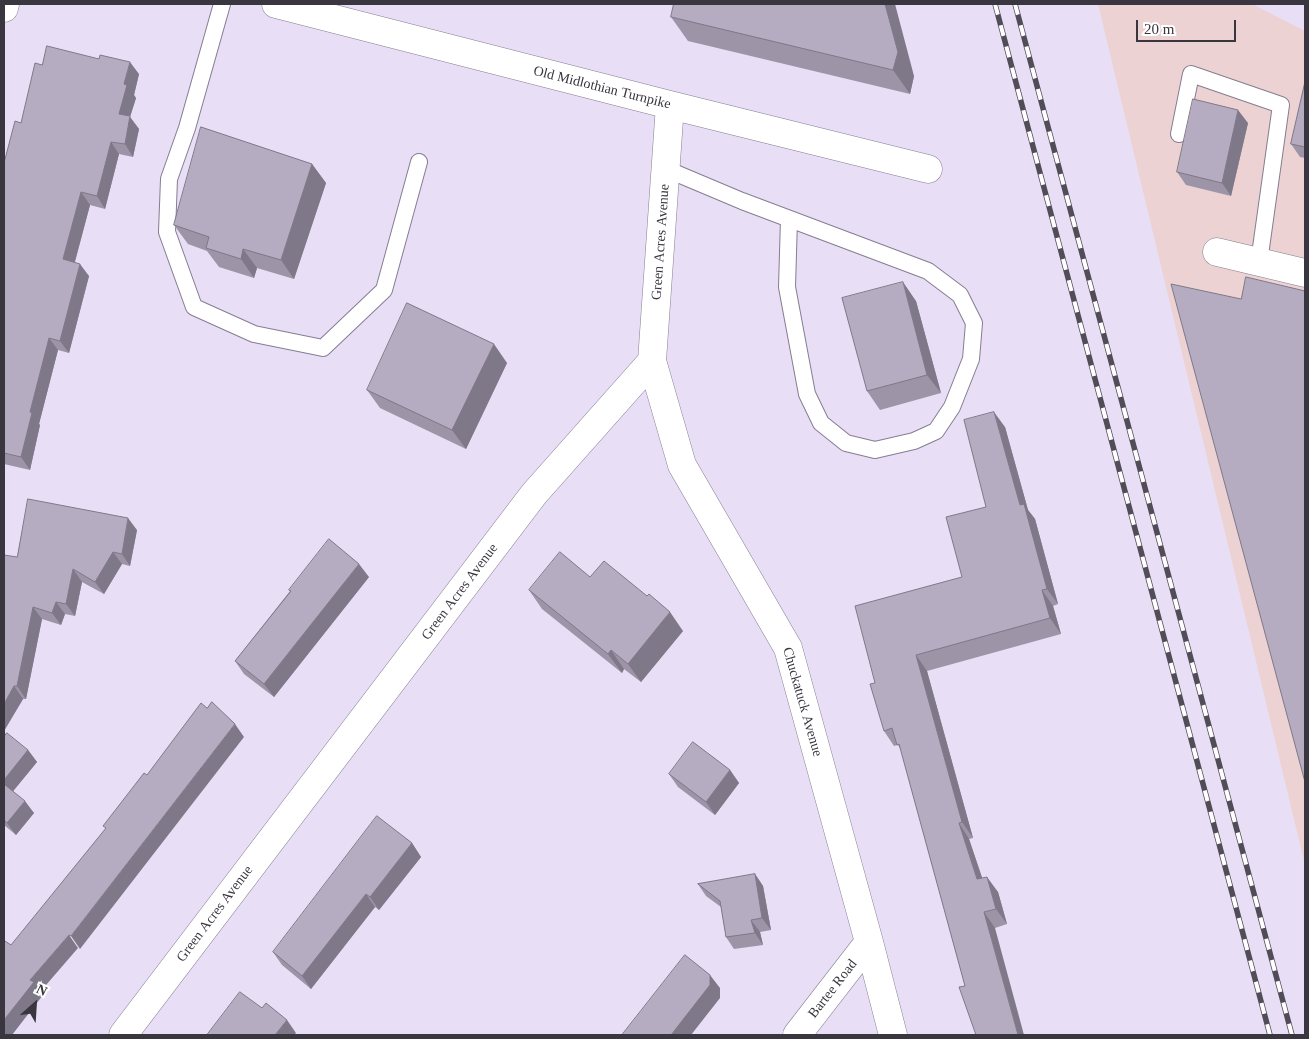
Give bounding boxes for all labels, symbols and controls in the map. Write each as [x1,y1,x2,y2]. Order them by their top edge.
scale bar [1139,10,1239,42]
text: 20 m [1144,21,1174,37]
street label: Old Midlothian Turnpike [532,63,672,113]
street label: Green Acres Avenue [649,183,673,301]
street label: Green Acres Avenue [418,540,502,644]
street label: Chuckatuck Avenue [778,645,826,759]
street label: Green Acres Avenue [173,862,257,966]
street label: Bartee Road [805,956,861,1022]
north arrow [10,979,60,1029]
text: N [34,981,50,999]

